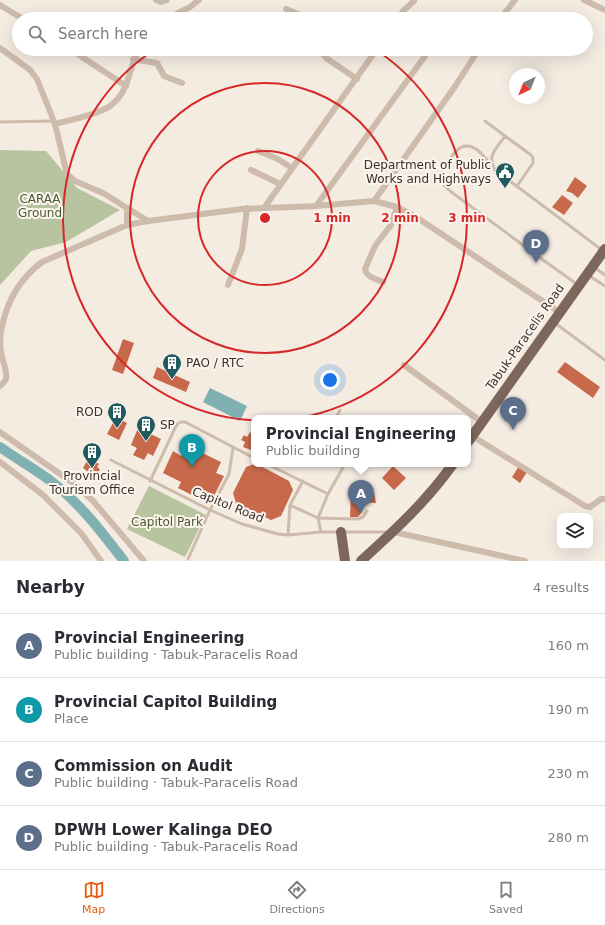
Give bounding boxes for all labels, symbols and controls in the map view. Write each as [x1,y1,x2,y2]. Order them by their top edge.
search box [12,12,593,56]
icon: search [26,23,48,45]
text: Search here [58,25,148,43]
north arrow [509,68,545,104]
place label: Department of Public Works and Highways [364,158,491,186]
public building icon: Department of Public Works and Highways [494,161,516,189]
park label: CARAA Ground [18,192,62,220]
centre of rings [258,211,272,225]
text: 1 min [313,211,351,225]
text: 2 min [381,211,419,225]
text: 3 min [448,211,486,225]
pin: D [523,230,549,263]
street label: Tabuk-Paracelis Road [482,281,567,394]
building icon: PAO / RTC [161,352,183,380]
place label: PAO / RTC [186,356,244,370]
your location [320,370,340,390]
pin: C [500,397,526,430]
building icon: ROD [106,401,128,429]
place label: ROD [76,405,103,419]
building icon: SP [135,414,157,442]
popup [251,415,471,467]
place label: SP [160,418,175,432]
text: Provincial Engineering [266,425,456,443]
pin: B [179,434,205,467]
building icon: Provincial Tourism Office [81,441,103,469]
text: Public building [266,443,360,458]
place label: Provincial Tourism Office [48,469,135,497]
pin: A [348,480,374,513]
street label: Capitol Road [190,484,266,526]
map controls [557,513,593,549]
button: layers [557,513,593,549]
park label: Capitol Park [131,515,203,529]
text: Nearby [16,577,85,597]
text: 4 results [533,580,589,595]
text: Provincial Engineering [54,629,245,647]
text: A [24,638,34,653]
text: 160 m [547,638,589,653]
text: Public building · Tabuk-Paracelis Road [54,647,298,662]
text: Provincial Capitol Building [54,693,277,711]
text: B [24,702,34,717]
text: 190 m [547,702,589,717]
text: Place [54,711,89,726]
text: Commission on Audit [54,757,232,775]
text: C [24,766,34,781]
text: 230 m [547,766,589,781]
text: Public building · Tabuk-Paracelis Road [54,775,298,790]
text: DPWH Lower Kalinga DEO [54,821,273,839]
text: D [24,830,34,845]
text: 280 m [547,830,589,845]
text: Public building · Tabuk-Paracelis Road [54,839,298,854]
tab: Map [82,879,105,916]
tab: Directions [269,879,325,916]
tab: Saved [489,879,523,916]

